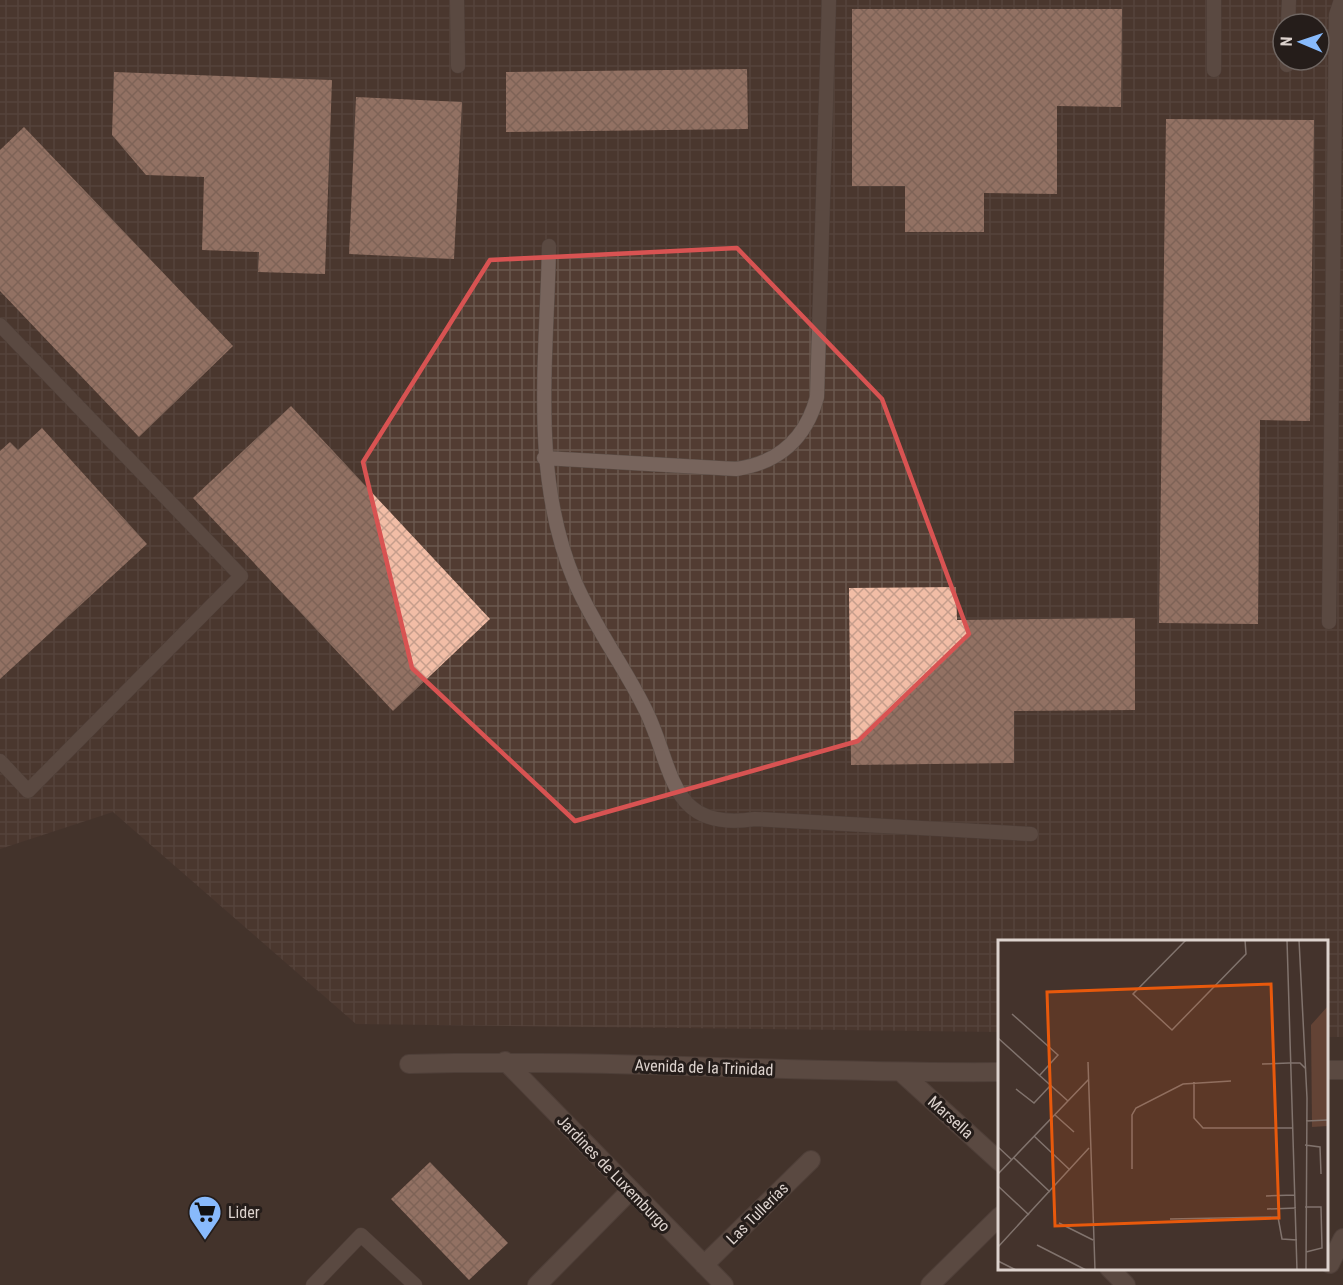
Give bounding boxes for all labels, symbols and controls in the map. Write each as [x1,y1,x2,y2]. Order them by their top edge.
north arrow [1271,12,1331,72]
text: N [1277,36,1296,47]
inset map [998,940,1328,1270]
street label: Avenida de la Trinidad [634,1056,774,1079]
street label: Marsella [924,1092,977,1143]
street label: Jardines de Luxemburgo [553,1111,674,1236]
street label: Las Tullerías [722,1178,792,1248]
supermarket icon: Lider [187,1194,223,1241]
place label: Lider [228,1203,260,1222]

